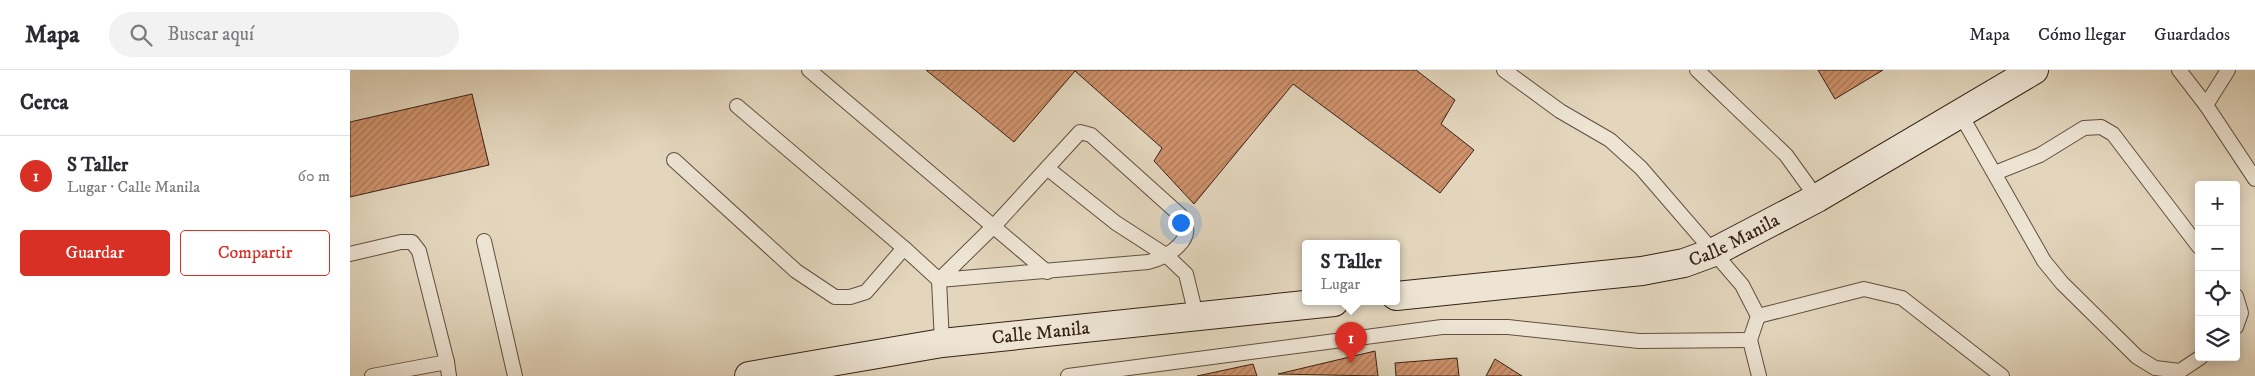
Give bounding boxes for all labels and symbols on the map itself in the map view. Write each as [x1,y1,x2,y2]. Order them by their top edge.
street label: Calle Manila [1686,208,1783,272]
your location [1168,210,1194,236]
street label: Calle Manila [991,316,1091,349]
pin: 1 [1335,322,1367,363]

